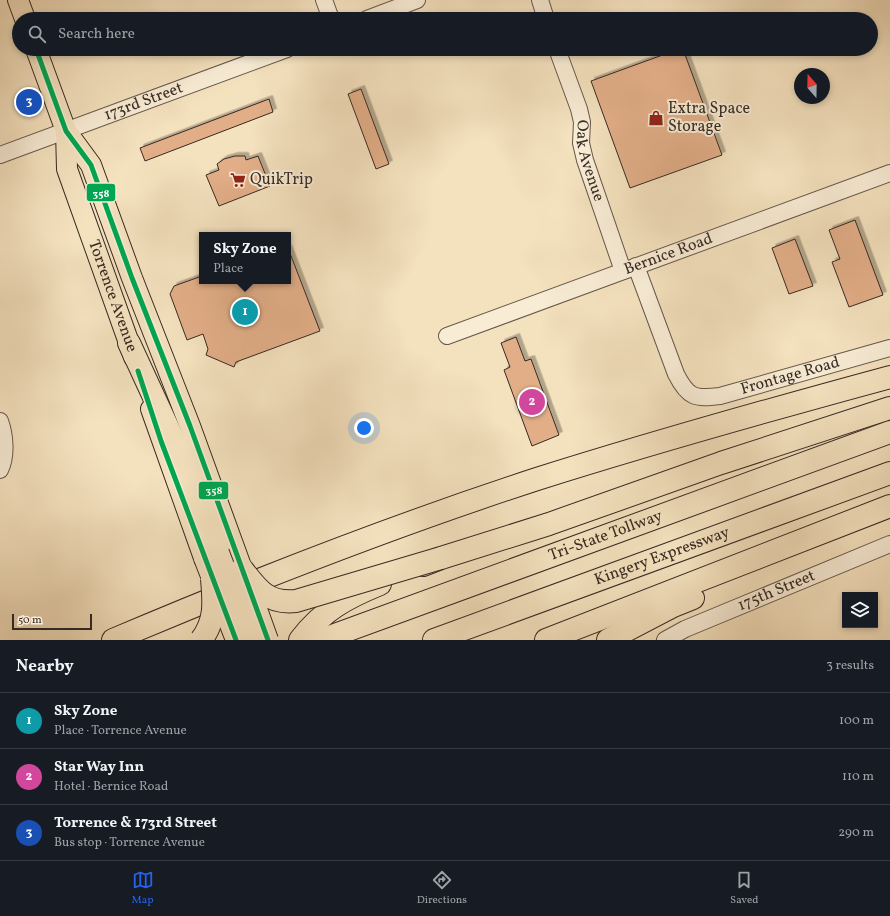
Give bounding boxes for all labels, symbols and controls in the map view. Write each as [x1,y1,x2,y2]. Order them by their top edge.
search box [12,12,878,56]
icon: search [26,23,48,45]
text: Search here [58,24,135,45]
north arrow [794,68,830,104]
street label: 173rd Street [101,77,186,127]
pin: 3 [16,87,42,117]
place label: Extra Space Storage [668,98,750,138]
shop icon: Extra Space Storage [647,109,665,127]
street label: Oak Avenue [569,119,609,204]
place label: QuikTrip [250,169,313,191]
supermarket icon: QuikTrip [229,171,247,189]
line badge: 358 [86,183,116,202]
text: 358 [93,187,109,202]
street label: Bernice Road [621,228,716,281]
popup [199,232,291,284]
street label: Torrence Avenue [82,237,142,355]
text: Sky Zone [213,239,277,260]
text: Place [213,260,243,278]
pin: 1 [232,297,258,327]
street label: Frontage Road [738,352,842,401]
pin: 2 [519,387,545,417]
your location [354,418,374,438]
line badge: 358 [198,481,229,500]
text: 358 [206,484,222,499]
street label: Tri-State Tollway [546,505,666,567]
street label: Kingery Expressway [591,521,733,591]
street label: 175th Street [734,565,819,617]
map controls [842,592,878,628]
button: layers [842,592,878,628]
scale bar [12,612,92,631]
text: 50 m [18,613,42,628]
text: Nearby [16,655,74,678]
text: 3 results [826,657,874,675]
text: Sky Zone [54,701,117,722]
text: 1 [26,712,32,730]
text: 100 m [839,712,874,730]
text: Place · Torrence Avenue [54,722,187,740]
text: Star Way Inn [54,757,144,778]
text: 2 [26,768,32,786]
text: 110 m [842,768,874,786]
text: Hotel · Bernice Road [54,778,168,796]
text: Torrence & 173rd Street [54,813,217,834]
text: 3 [26,824,32,842]
text: 290 m [838,824,874,842]
text: Bus stop · Torrence Avenue [54,834,205,852]
tab: Map [132,869,154,908]
tab: Directions [417,869,467,908]
tab: Saved [730,869,758,908]

